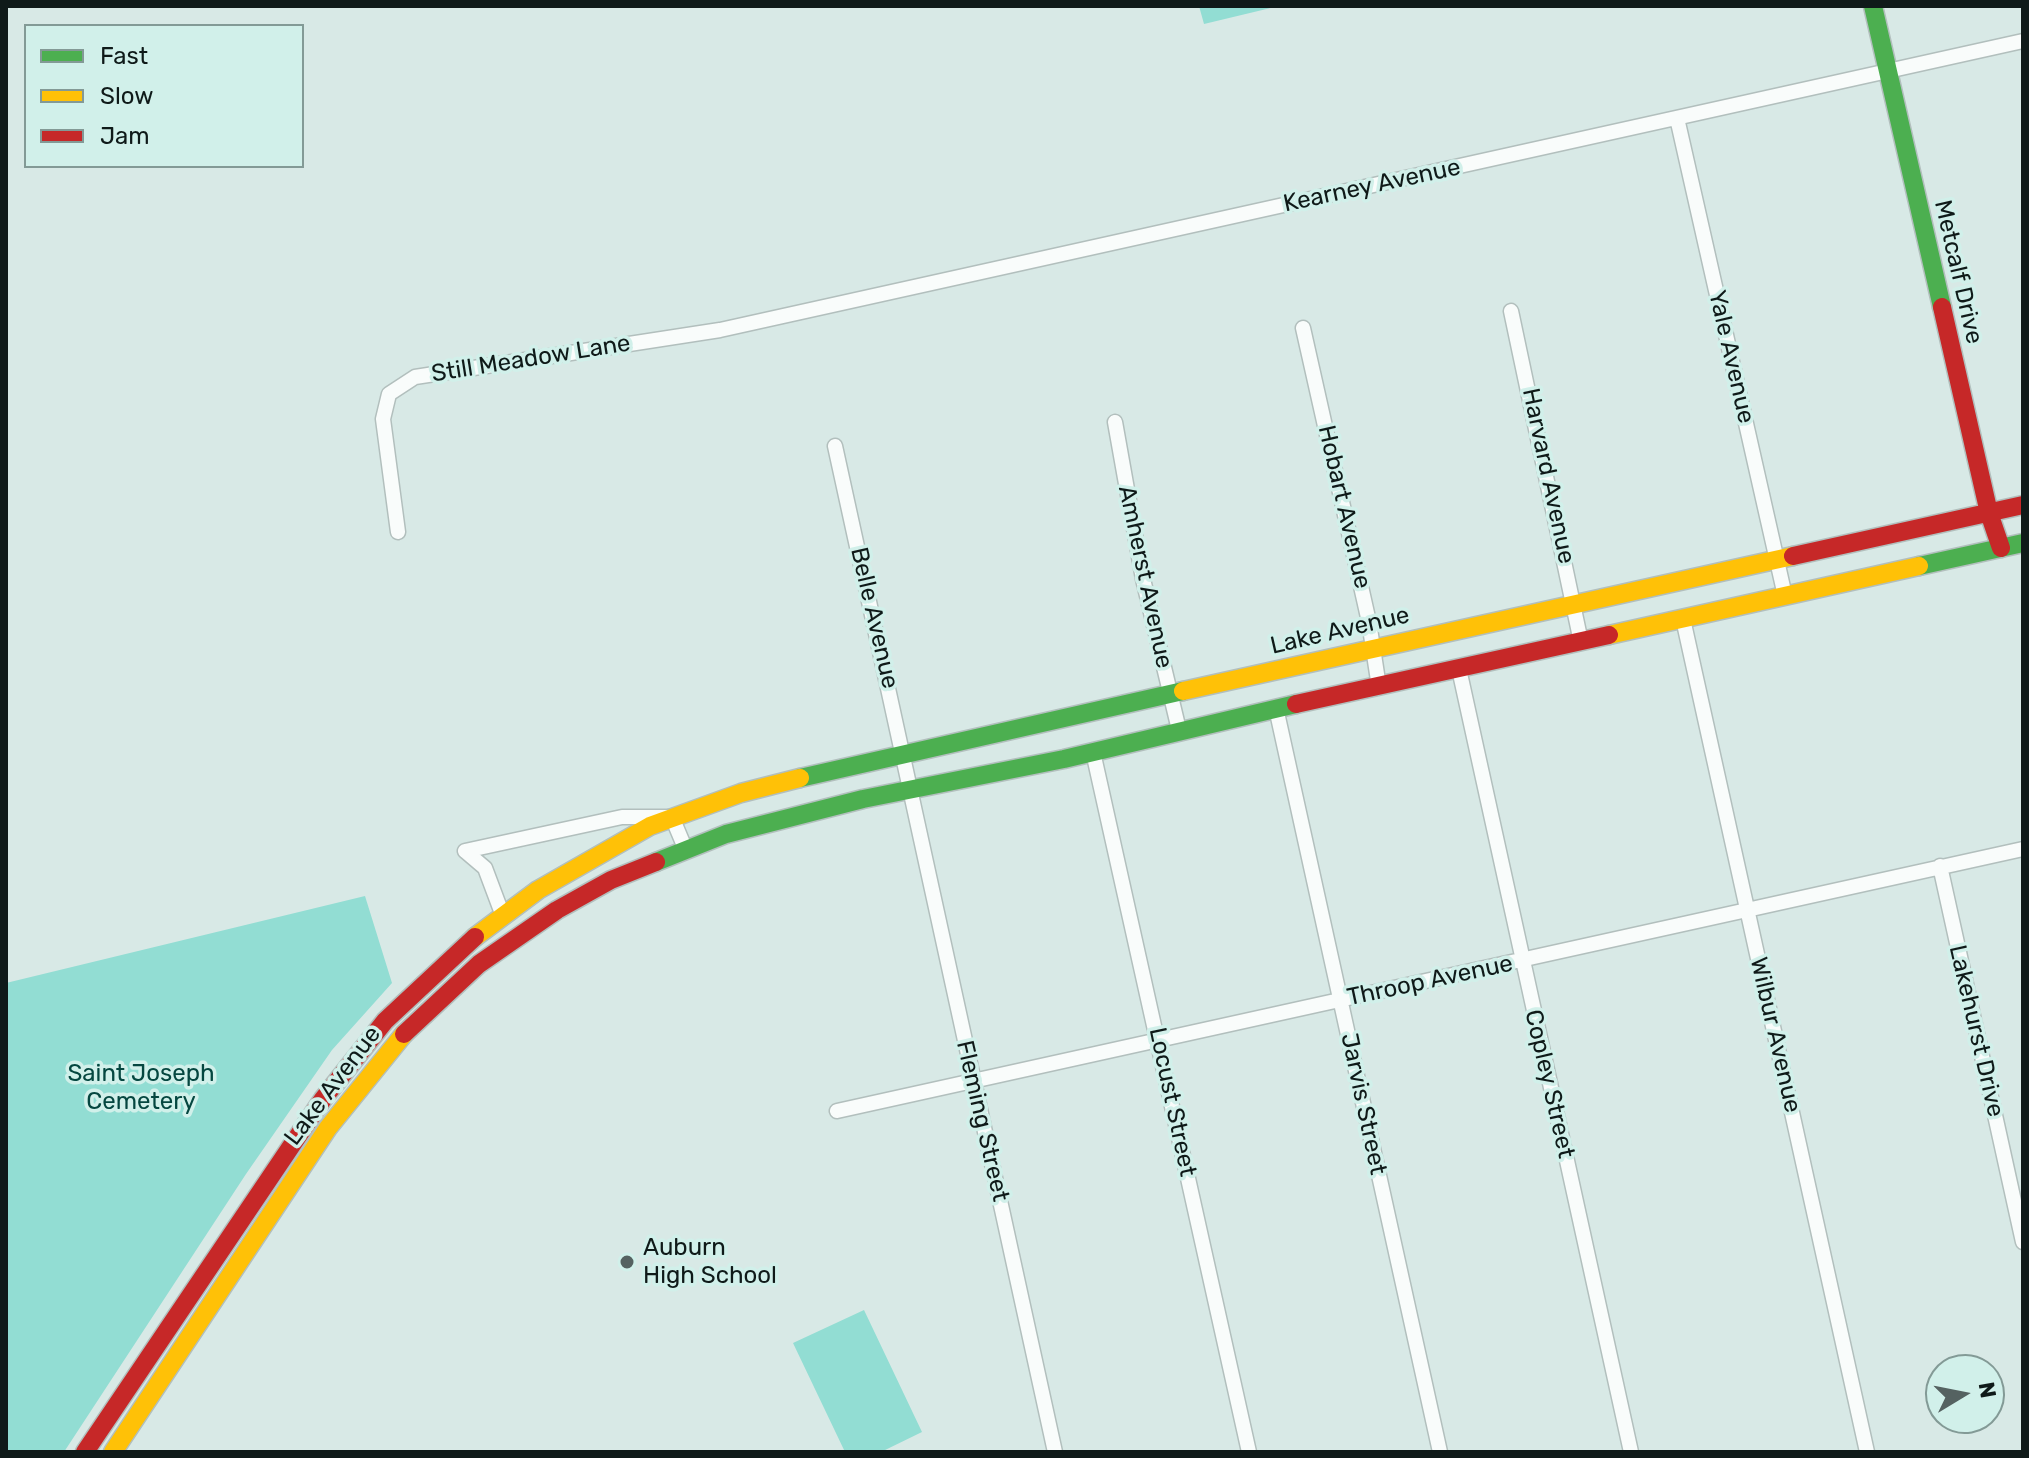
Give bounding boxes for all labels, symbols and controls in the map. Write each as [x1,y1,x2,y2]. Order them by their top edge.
legend [24,24,304,168]
text: Fast [100,42,148,70]
text: Slow [100,82,153,110]
text: Jam [100,122,150,150]
street label: Kearney Avenue [1281,153,1463,219]
street label: Metcalf Drive [1927,197,1989,347]
street label: Yale Avenue [1702,288,1760,426]
street label: Still Meadow Lane [429,329,633,389]
street label: Harvard Avenue [1515,386,1581,566]
street label: Hobart Avenue [1311,422,1377,592]
street label: Amherst Avenue [1112,483,1178,671]
street label: Belle Avenue [844,544,904,692]
street label: Lake Avenue [1268,601,1412,661]
street label: Lakehurst Drive [1942,942,2010,1120]
street label: Throop Avenue [1344,949,1516,1013]
street label: Wilbur Avenue [1743,954,1807,1116]
street label: Copley Street [1518,1007,1580,1161]
street label: Lake Avenue [279,1021,387,1151]
street label: Locust Street [1142,1025,1202,1179]
street label: Jarvis Street [1334,1031,1392,1177]
street label: Fleming Street [949,1038,1015,1204]
park label: Saint Joseph Cemetery [67,1060,215,1116]
place label: Auburn High School [643,1234,777,1290]
marker: Auburn High School [618,1253,636,1271]
north arrow [1925,1354,2005,1434]
text: N [1972,1380,2002,1400]

